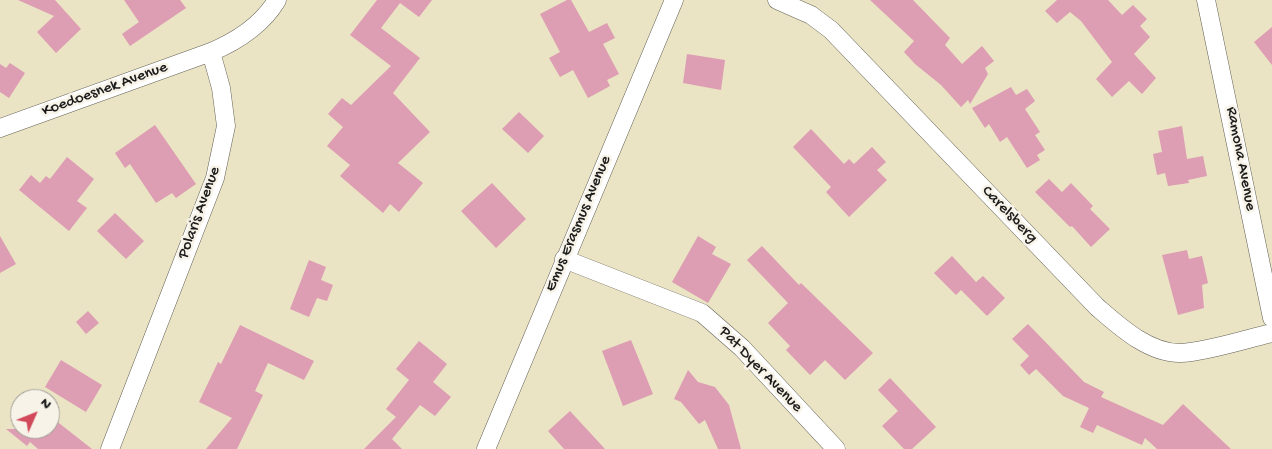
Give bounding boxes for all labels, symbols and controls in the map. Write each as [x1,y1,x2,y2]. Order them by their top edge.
street label: Koedoesnek Avenue [40,58,170,122]
street label: Ramona Avenue [1221,105,1259,213]
street label: Emus Erasmus Avenue [542,153,616,295]
street label: Polaris Avenue [174,164,226,262]
street label: Carelsberg [977,182,1041,248]
street label: Pat Dyer Avenue [714,323,806,417]
north arrow [10,389,60,439]
text: N [36,395,55,413]

